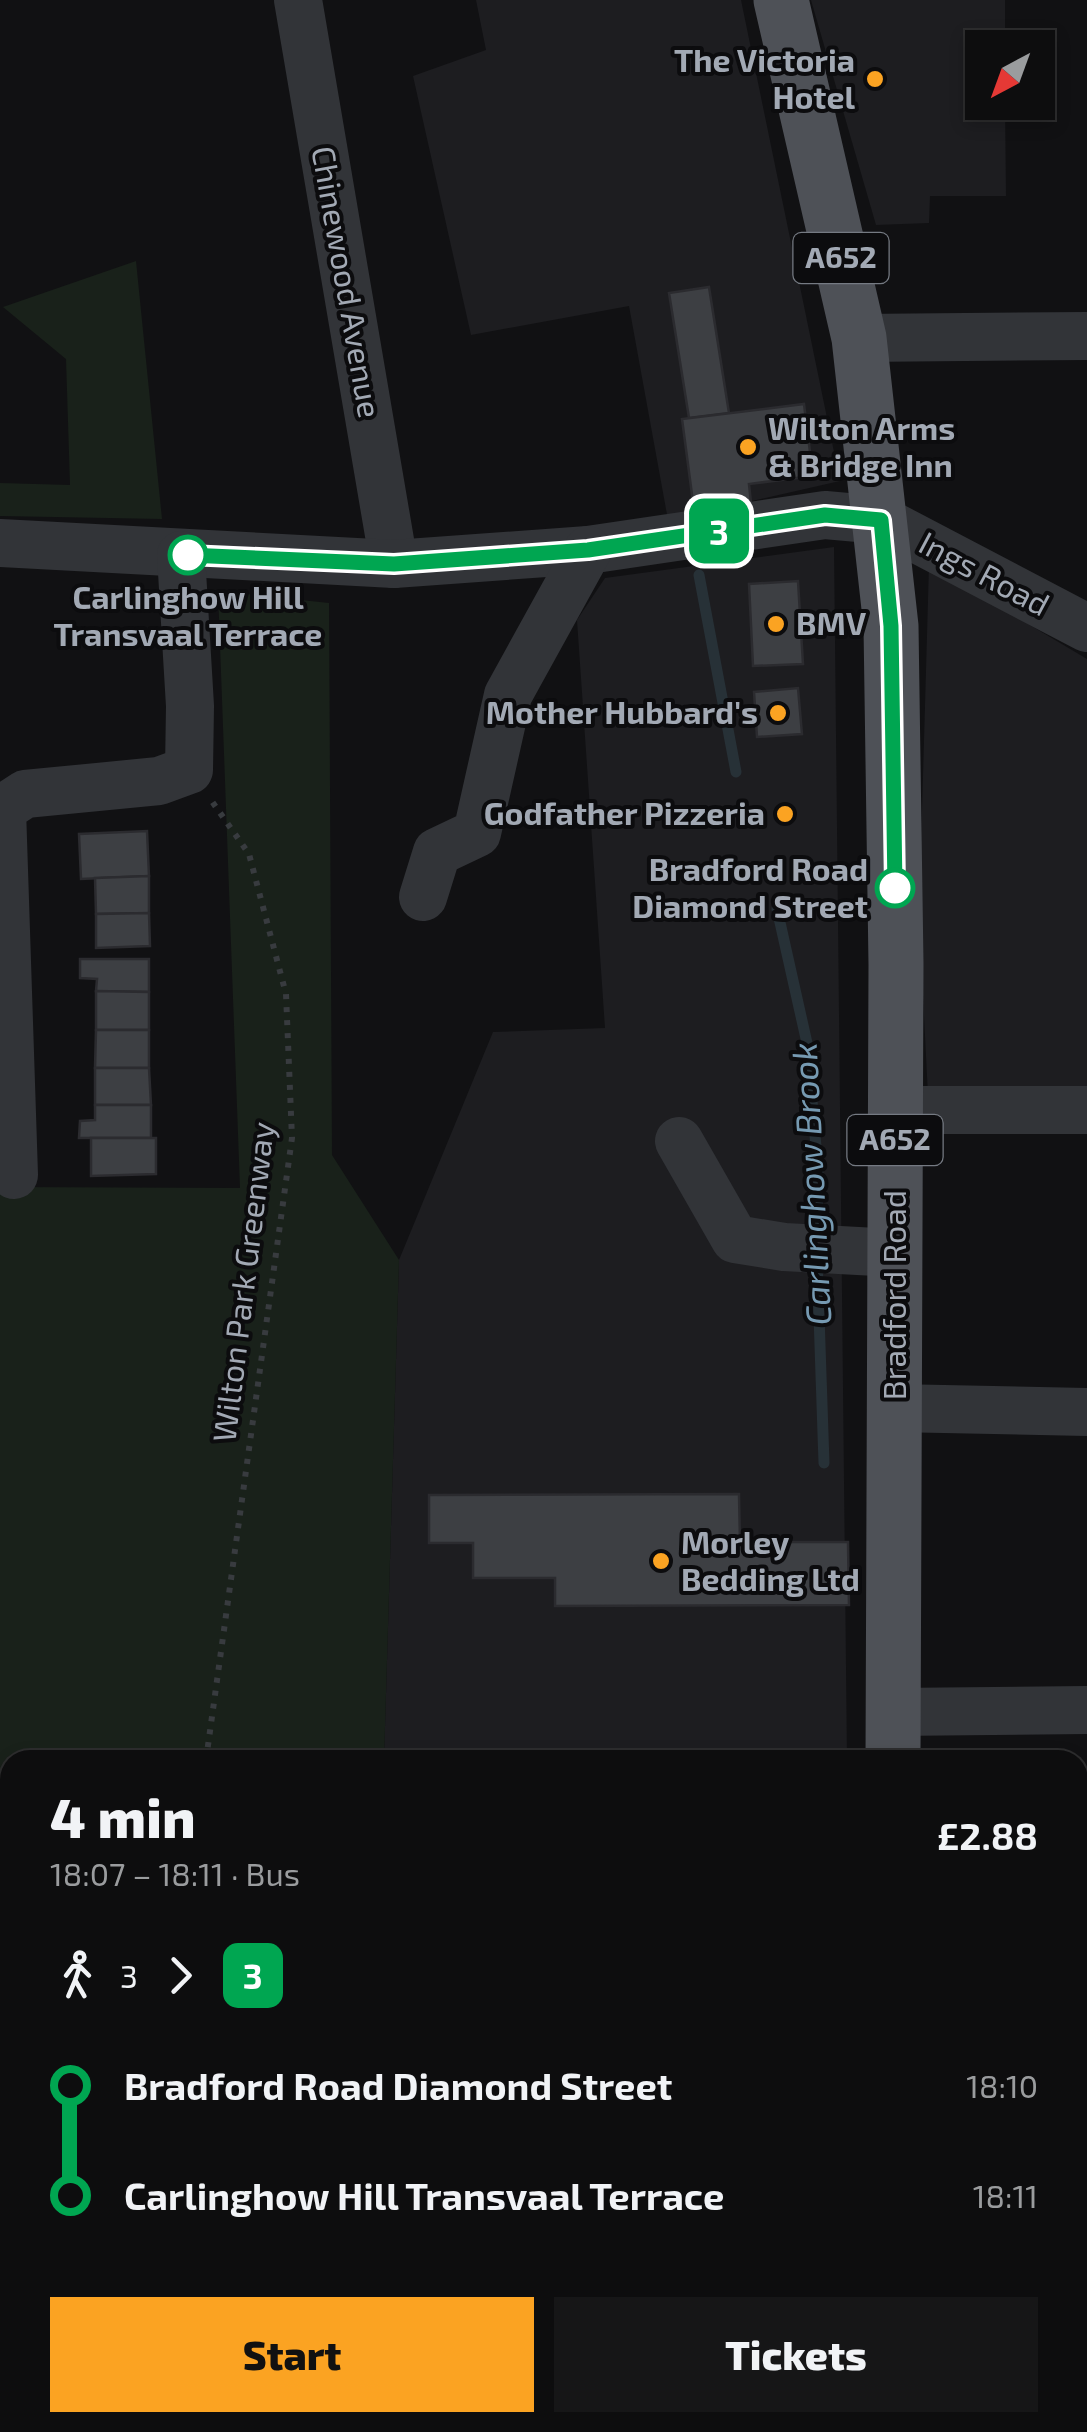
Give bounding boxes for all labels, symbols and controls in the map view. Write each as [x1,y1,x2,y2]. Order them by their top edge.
north arrow [965,30,1055,120]
map controls [965,30,1055,120]
place label: The Victoria Hotel [674,40,856,115]
marker: The Victoria Hotel [864,68,886,90]
street label: Chinewood Avenue [305,143,391,420]
road number: A652 [794,233,888,283]
place label: Wilton Arms & Bridge Inn [768,408,955,483]
marker: Wilton Arms & Bridge Inn [737,436,759,458]
line badge: 3 [686,498,752,564]
text: 3 [709,510,729,552]
street label: Ings Road [913,522,1057,622]
marker: Carlinghow Hill Transvaal Terrace [169,536,207,574]
place label: Carlinghow Hill Transvaal Terrace [54,577,322,652]
place label: BMV [796,603,867,641]
marker: BMV [765,613,787,635]
place label: Mother Hubbard's [486,692,758,730]
marker: Mother Hubbard's [767,702,789,724]
place label: Godfather Pizzeria [484,793,765,831]
marker: Godfather Pizzeria [774,803,796,825]
place label: Bradford Road Diamond Street [632,849,868,924]
marker: Bradford Road Diamond Street [876,869,914,907]
water label: Carlinghow Brook [782,1042,838,1327]
road number: A652 [848,1115,942,1165]
street label: Wilton Park Greenway [204,1120,281,1444]
street label: Bradford Road [874,1190,912,1400]
place label: Morley Bedding Ltd [681,1522,860,1597]
marker: Morley Bedding Ltd [650,1550,672,1572]
text: 4 min [50,1783,196,1849]
text: £2.88 [937,1812,1038,1858]
text: 18:07 – 18:11 · Bus [50,1854,300,1892]
icon: walk [50,1948,105,2003]
icon: forward [153,1948,208,2003]
text: 3 [243,1954,263,1996]
text: 3 [120,1956,138,1994]
text: Bradford Road Diamond Street [124,2062,672,2108]
text: 18:10 [966,2066,1038,2104]
text: Carlinghow Hill Transvaal Terrace [124,2172,724,2218]
text: 18:11 [973,2176,1038,2214]
button: Start [50,2297,534,2412]
button: Tickets [554,2297,1038,2412]

